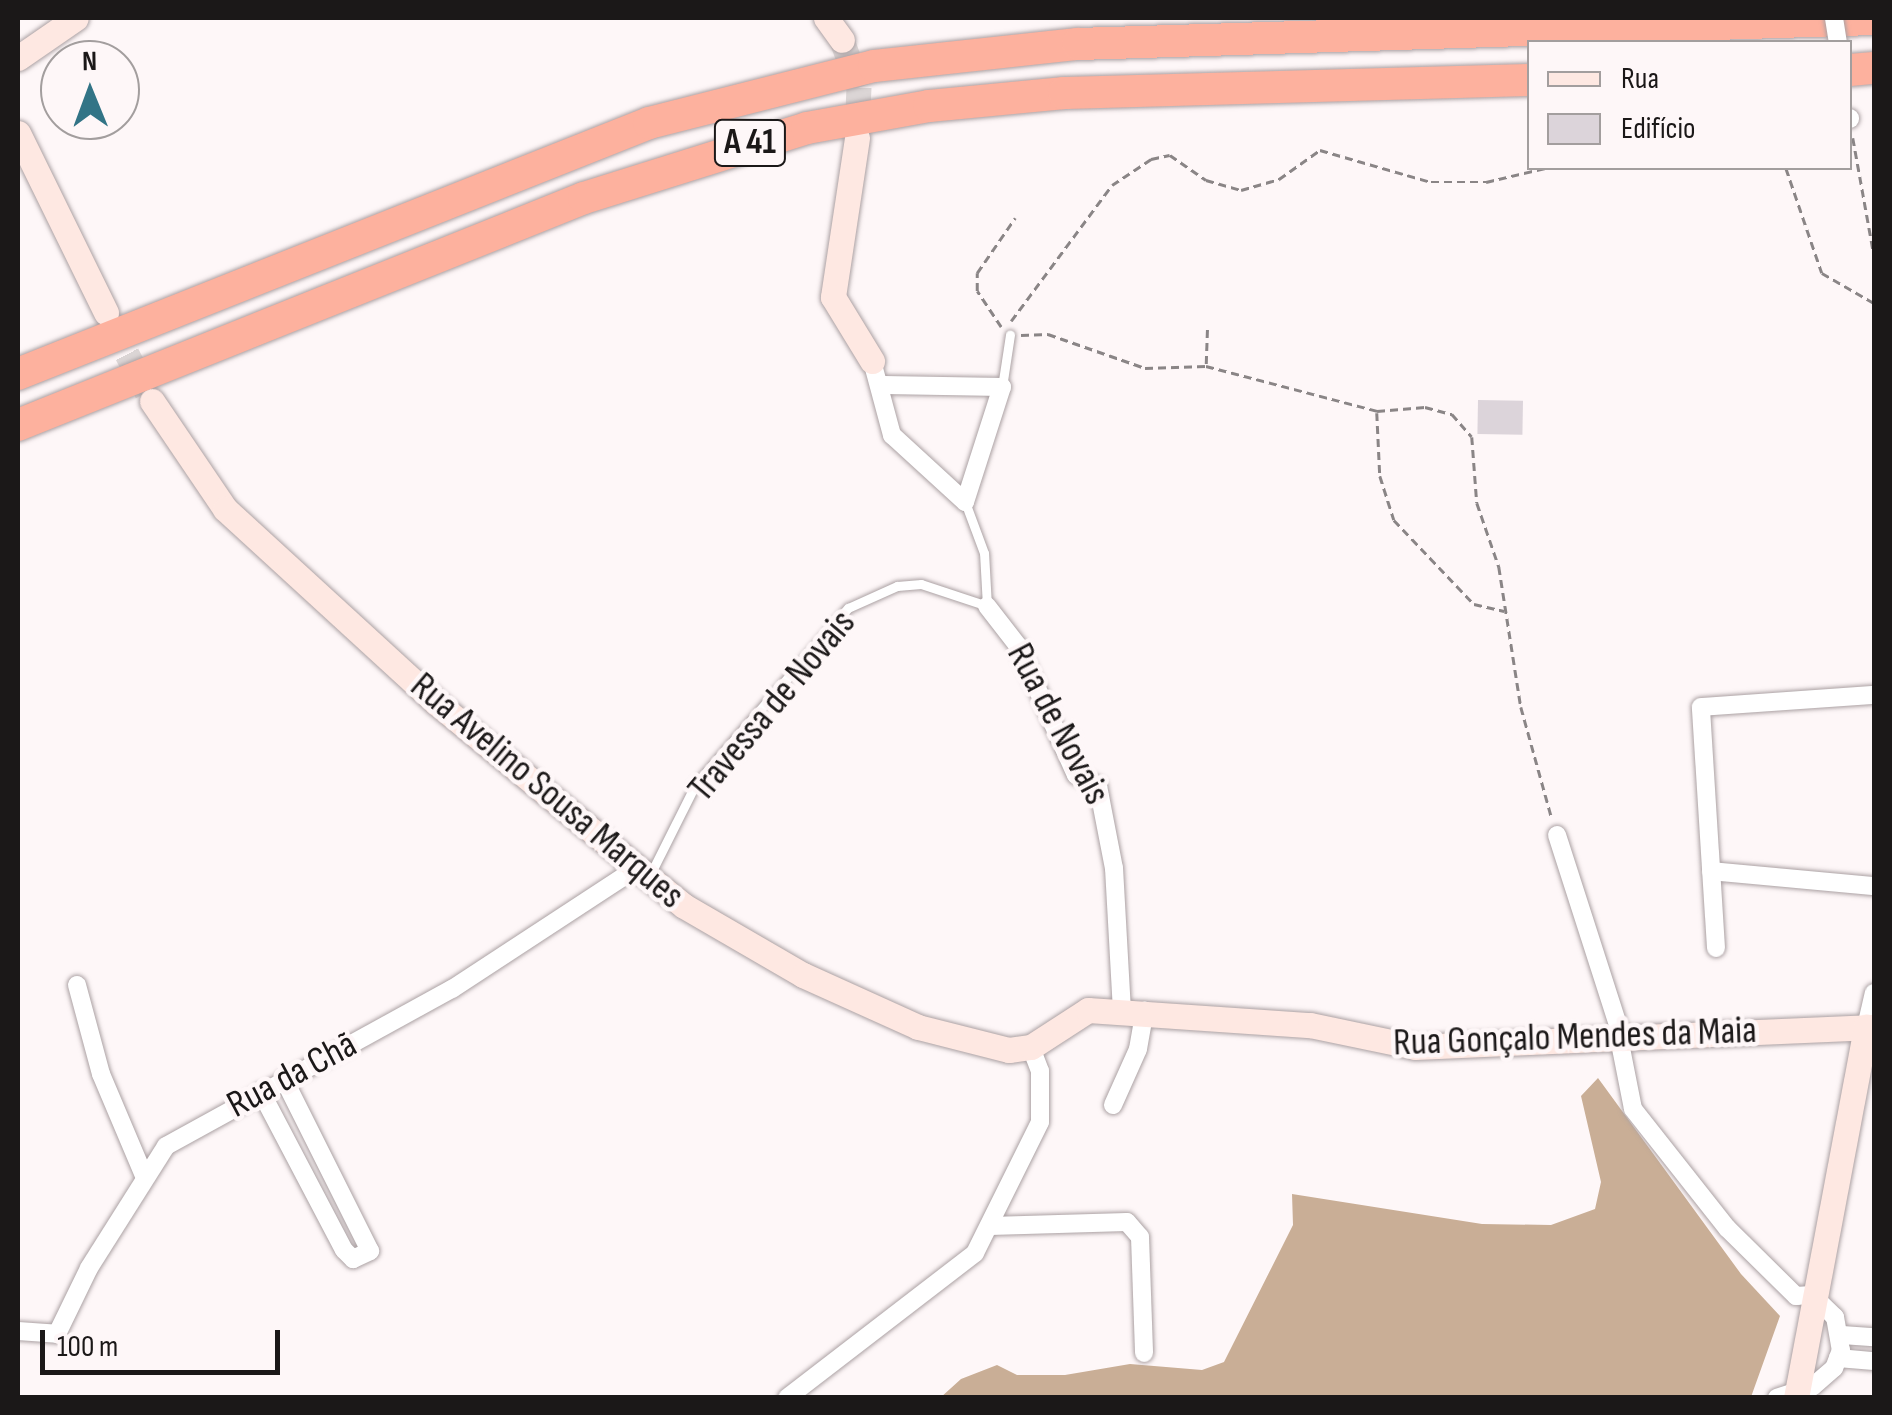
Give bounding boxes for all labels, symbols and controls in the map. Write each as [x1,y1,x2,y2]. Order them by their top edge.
north arrow [40,40,140,140]
legend [1527,40,1852,170]
text: N [82,45,97,78]
text: Rua [1621,61,1659,97]
text: Edifício [1621,111,1696,147]
road number: A 41 [712,113,788,173]
street label: Travessa de Novais [679,601,865,811]
street label: Rua de Novais [997,636,1119,812]
street label: Rua Avelino Sousa Marques [401,663,693,919]
street label: Rua Gonçalo Mendes da Maia [1392,1008,1758,1066]
street label: Rua da Chã [220,1022,364,1128]
scale bar [45,1310,285,1372]
text: 100 m [57,1329,118,1365]

